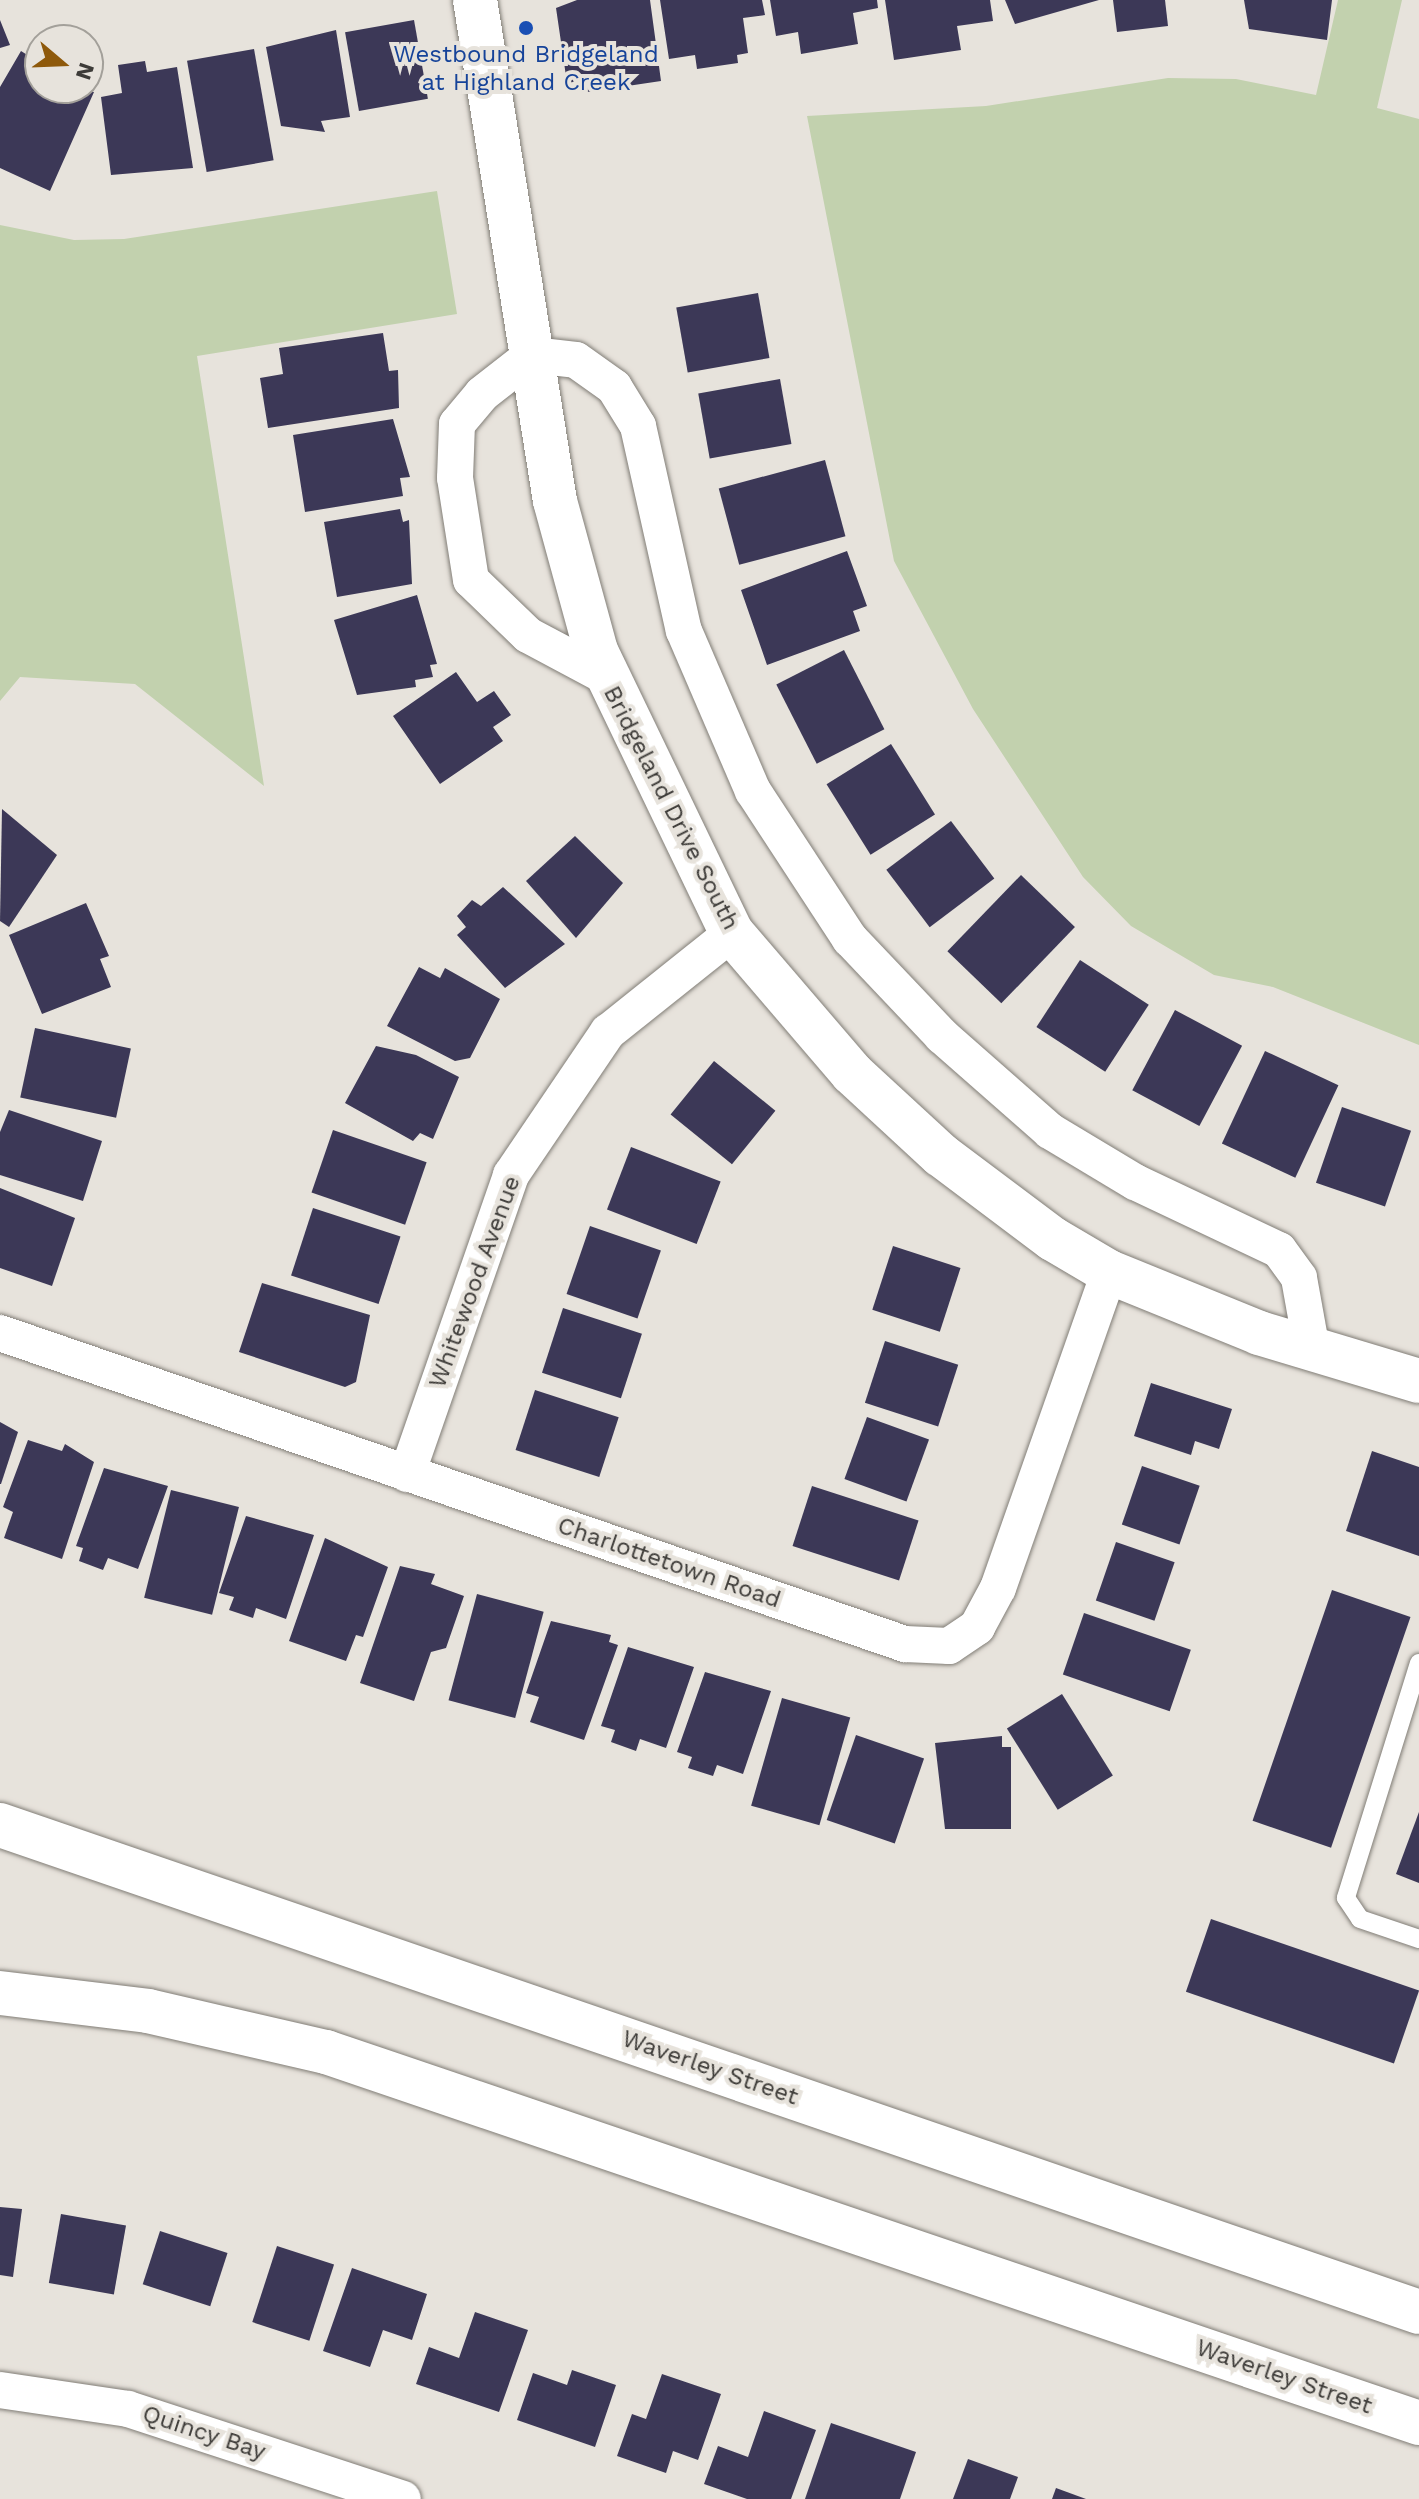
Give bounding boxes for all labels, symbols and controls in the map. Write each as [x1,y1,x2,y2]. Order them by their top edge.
marker: Westbound Bridgeland at Highland Creek [517,19,535,37]
north arrow [24,24,104,104]
place label: Westbound Bridgeland at Highland Creek [393,41,659,97]
text: N [71,60,100,83]
street label: Bridgeland Drive South [597,681,745,935]
street label: Whitewood Avenue [423,1172,527,1392]
street label: Charlottetown Road [554,1511,784,1615]
street label: Waverley Street [618,2024,802,2112]
street label: Waverley Street [1192,2333,1376,2421]
street label: Quincy Bay [138,2399,270,2467]

